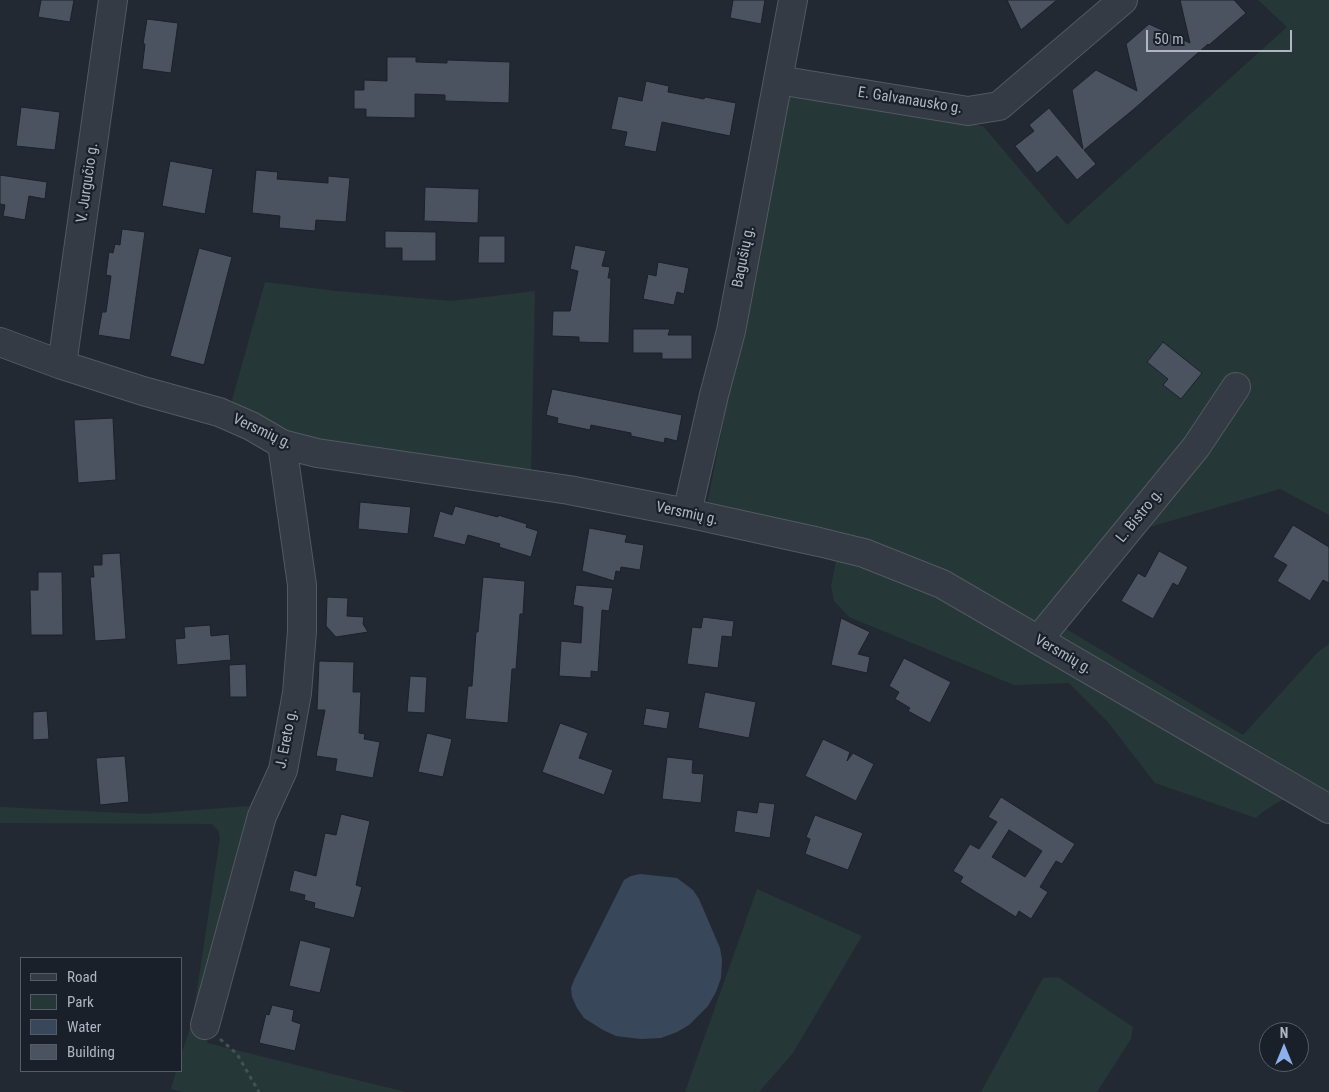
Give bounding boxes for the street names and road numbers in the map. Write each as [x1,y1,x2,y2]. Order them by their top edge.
street label: E. Galvanausko g. [857,84,963,118]
street label: V. Jurgučio g. [73,142,103,224]
street label: Bagušių g. [729,225,759,289]
street label: Versmių g. [230,410,294,454]
street label: L. Bistro g. [1113,485,1167,547]
street label: Versmių g. [654,499,720,529]
street label: Versmių g. [1031,631,1095,679]
street label: J. Ereto g. [272,708,302,770]

